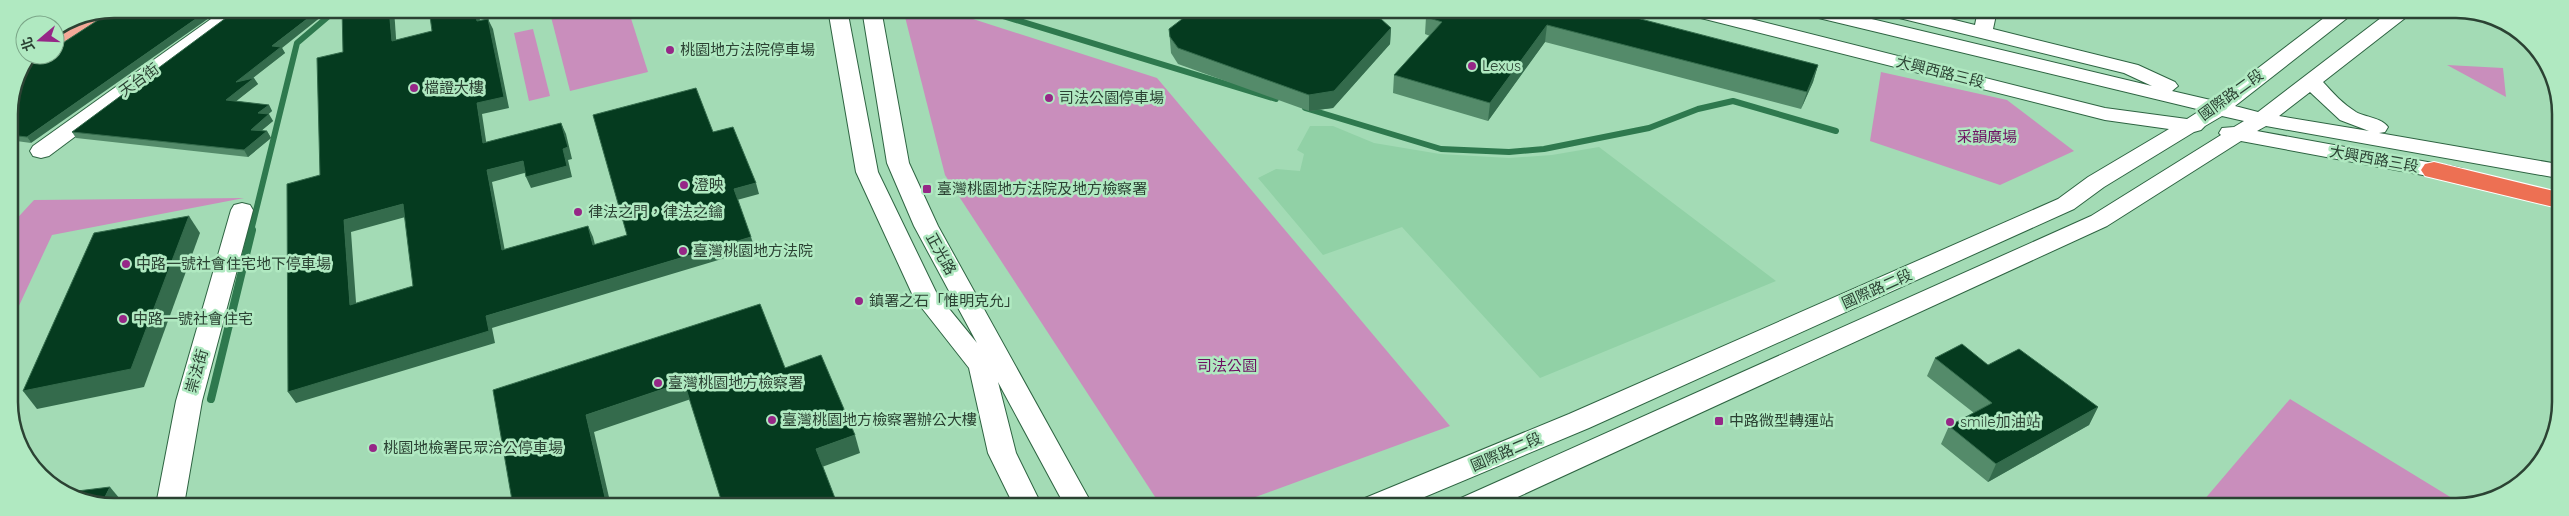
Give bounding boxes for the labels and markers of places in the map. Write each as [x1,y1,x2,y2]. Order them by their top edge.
place label: 桃園地方法院停車場 [680,40,815,59]
marker: 桃園地方法院停車場 [664,44,676,56]
place label: Lexus [1482,56,1521,75]
marker: Lexus [1466,60,1478,72]
place label: 檔證大樓 [424,78,484,97]
marker: 檔證大樓 [408,82,420,94]
place label: 司法公園停車場 [1059,88,1164,107]
marker: 司法公園停車場 [1043,92,1055,104]
place label: 澄映 [694,175,724,194]
marker: 澄映 [678,179,690,191]
place label: 臺灣桃園地方法院及地方檢察署 [937,179,1147,198]
marker: 臺灣桃園地方法院及地方檢察署 [921,183,933,195]
place label: 律法之門，律法之鑰 [588,202,723,221]
marker: 律法之門，律法之鑰 [572,206,584,218]
place label: 臺灣桃園地方法院 [693,241,813,260]
marker: 臺灣桃園地方法院 [677,245,689,257]
place label: 中路一號社會住宅地下停車場 [136,254,331,273]
marker: 中路一號社會住宅地下停車場 [120,258,132,270]
place label: 鎮署之石「惟明克允」 [869,291,1019,310]
marker: 鎮署之石「惟明克允」 [853,295,865,307]
place label: 中路一號社會住宅 [133,309,253,328]
marker: 中路一號社會住宅 [117,313,129,325]
place label: 臺灣桃園地方檢察署 [668,373,803,392]
marker: 臺灣桃園地方檢察署 [652,377,664,389]
place label: 臺灣桃園地方檢察署辦公大樓 [782,410,977,429]
place label: 中路微型轉運站 [1729,411,1834,430]
place label: smile加油站 [1960,412,2041,431]
marker: 臺灣桃園地方檢察署辦公大樓 [766,414,778,426]
marker: 中路微型轉運站 [1713,415,1725,427]
marker: smile加油站 [1944,416,1956,428]
place label: 桃園地檢署民眾洽公停車場 [383,438,563,457]
marker: 桃園地檢署民眾洽公停車場 [367,442,379,454]

